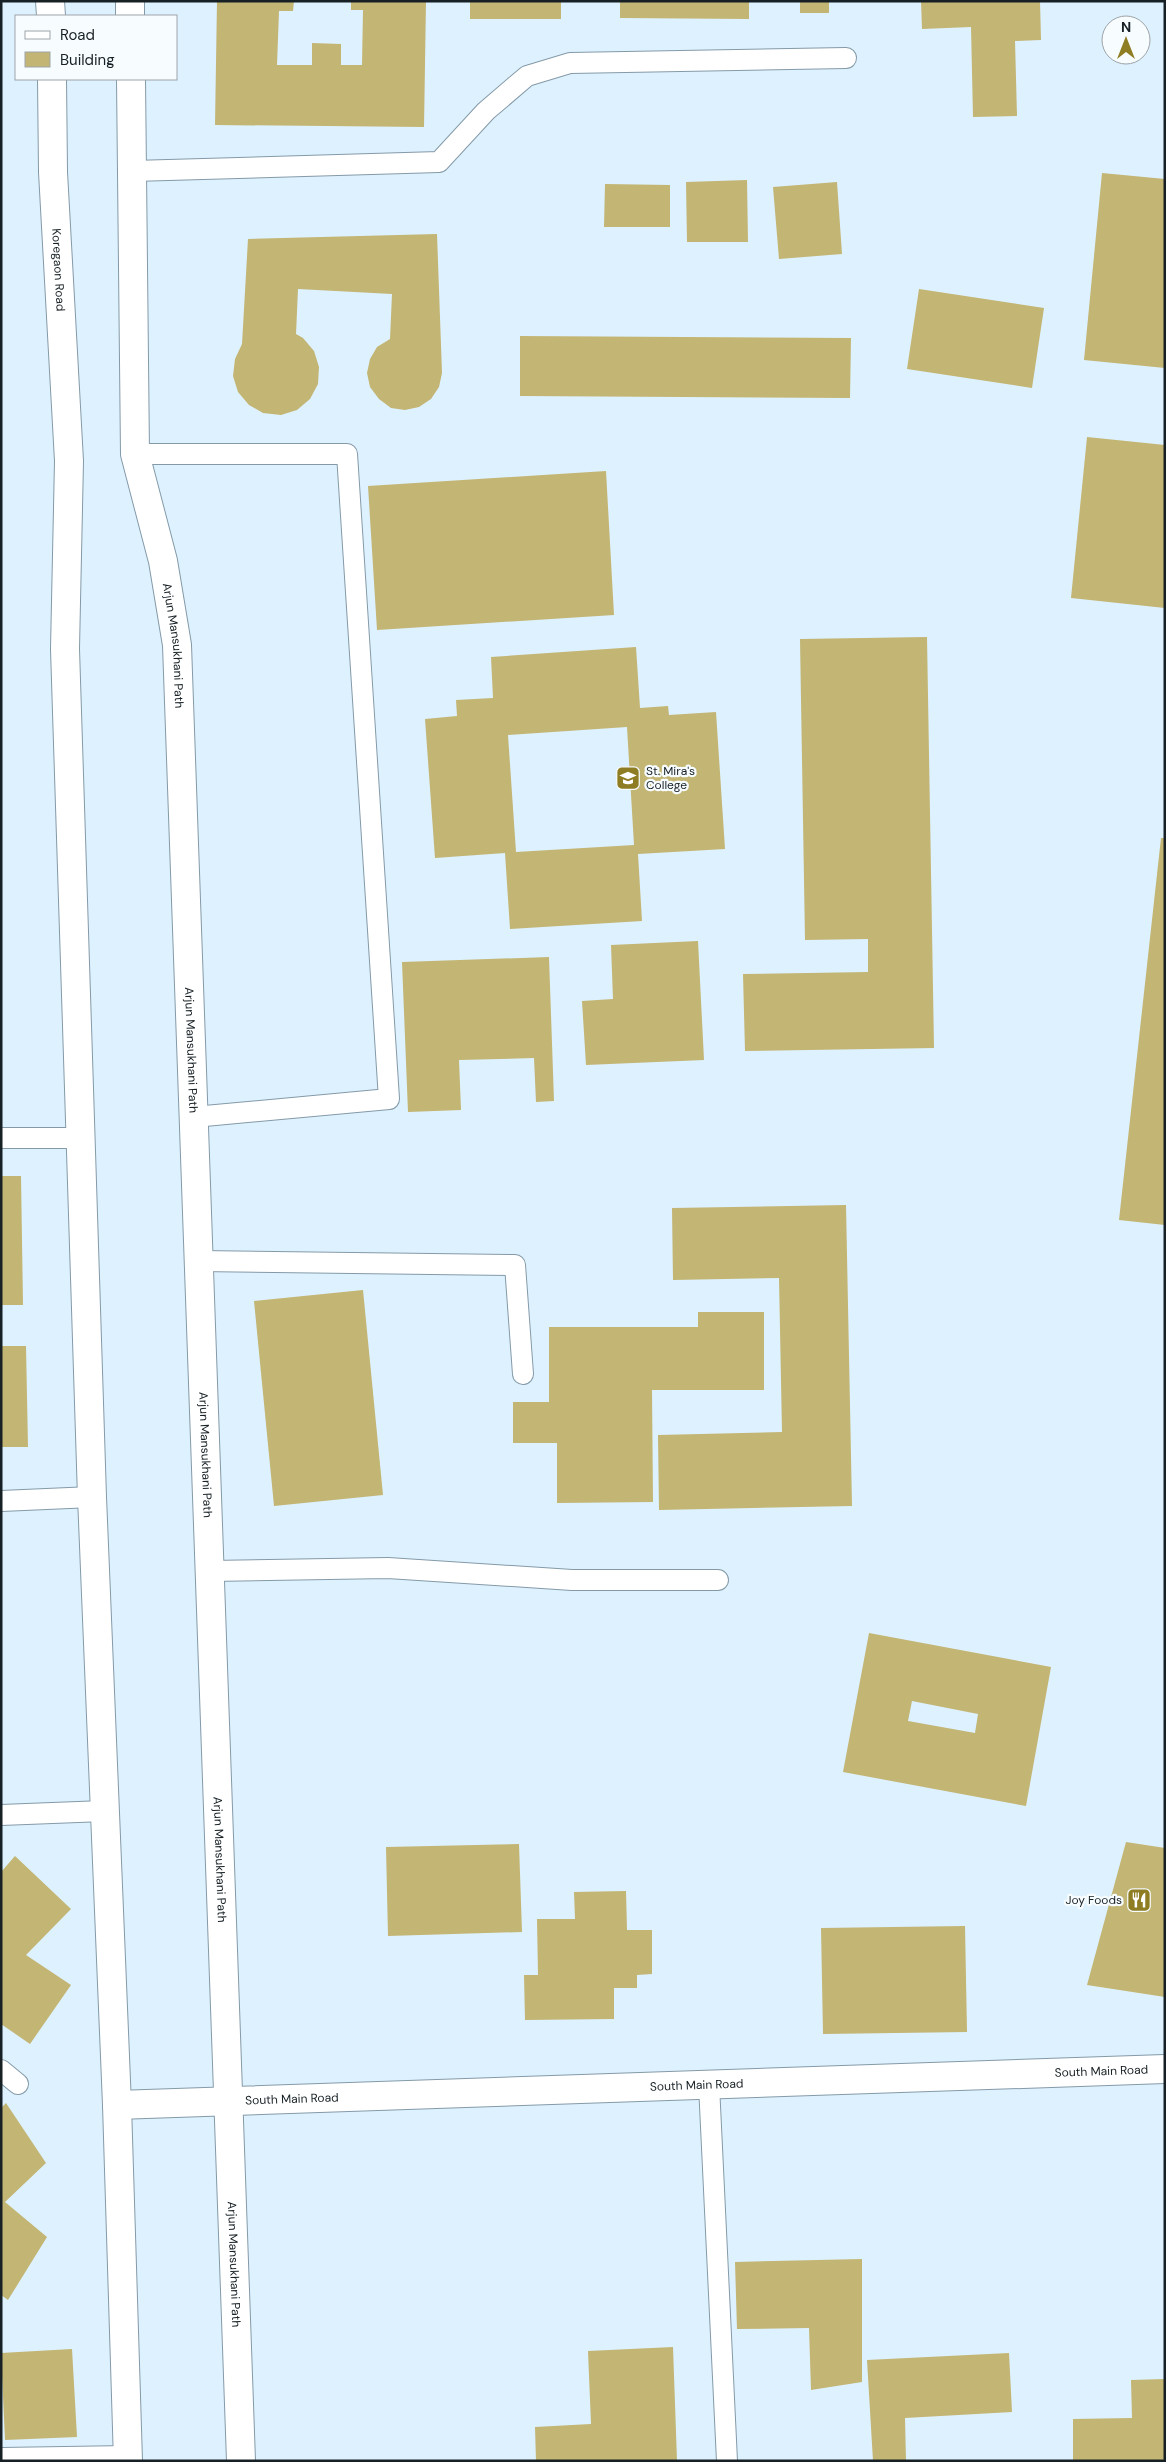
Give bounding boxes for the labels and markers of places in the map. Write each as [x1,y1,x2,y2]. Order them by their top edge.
place label: St. Mira's College [646,763,695,793]
school or university icon: St. Mira's College [615,765,641,791]
restaurant icon: Joy Foods [1126,1887,1152,1913]
place label: Joy Foods [1066,1892,1122,1908]

